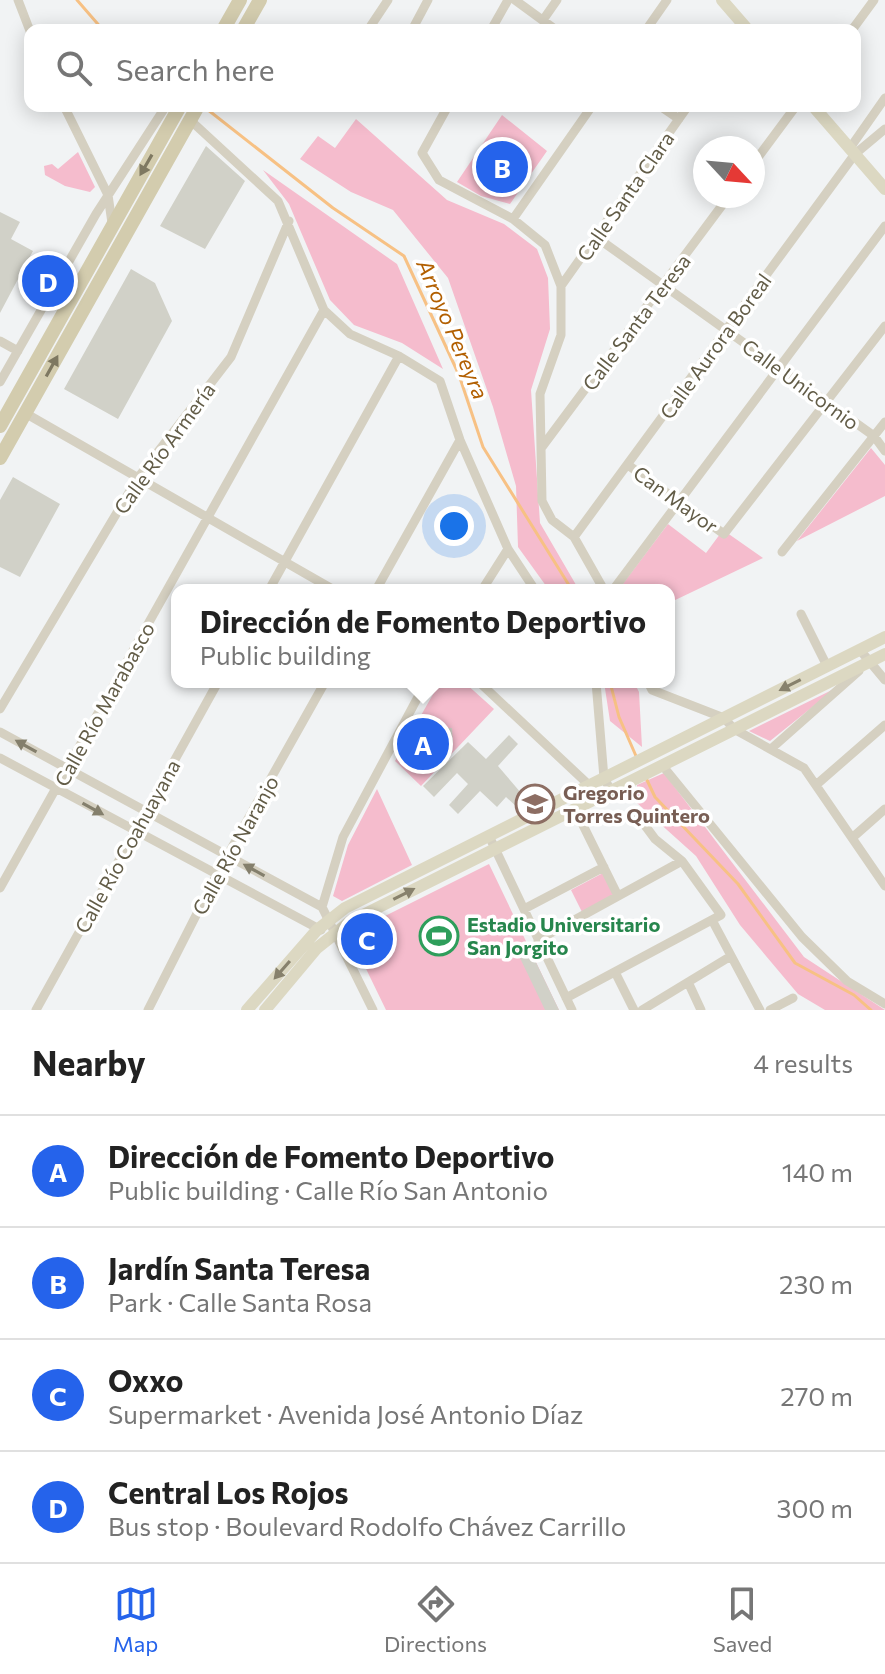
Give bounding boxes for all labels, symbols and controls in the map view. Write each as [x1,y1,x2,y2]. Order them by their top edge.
search box [24,24,861,112]
icon: search [52,46,96,90]
text: Search here [116,50,275,87]
street label: Calle Santa Clara [571,127,679,265]
north arrow [693,136,765,208]
pin: B [476,137,528,197]
one-way arrow [139,154,153,176]
street label: Calle Santa Teresa [577,249,695,395]
pin: D [22,251,74,311]
water label: Arroyo Pereyra [411,254,495,403]
street label: Calle Aurora Boreal [654,269,776,423]
street label: Calle Unicornio [738,334,864,434]
one-way arrow [45,354,59,377]
street label: Calle Río Armería [108,378,220,518]
street label: Can Mayor [629,460,723,538]
your location [434,506,474,546]
popup [171,584,675,688]
text: Dirección de Fomento Deportivo [200,602,646,639]
street label: Calle Río Marabasco [49,618,159,790]
text: Public building [200,639,371,670]
one-way arrow [779,678,802,692]
pin: A [397,714,449,774]
one-way arrow [14,739,37,752]
street label: Calle Río Coahuayana [69,755,185,937]
street label: Calle Río Naranjo [187,771,283,919]
place label: Gregorio Torres Quintero [563,780,710,827]
school or university icon: Gregorio Torres Quintero [514,783,556,825]
one-way arrow [82,801,104,815]
one-way arrow [243,863,265,877]
one-way arrow [392,887,415,901]
pin: C [341,909,393,969]
place label: Estadio Universitario San Jorgito [467,912,660,959]
sports icon: Estadio Universitario San Jorgito [418,915,460,957]
one-way arrow [274,960,291,980]
text: Nearby [32,1041,146,1083]
text: 4 results [753,1047,853,1078]
text: Dirección de Fomento Deportivo [108,1137,555,1174]
text: A [49,1156,67,1187]
text: 140 m [782,1156,853,1187]
text: Public building · Calle Río San Antonio [108,1174,548,1205]
text: Jardín Santa Teresa [108,1249,370,1286]
text: B [49,1268,67,1299]
text: 230 m [779,1268,853,1299]
text: Park · Calle Santa Rosa [108,1286,372,1317]
text: Oxxo [108,1361,183,1398]
text: C [49,1380,67,1411]
text: 270 m [780,1380,853,1411]
text: Supermarket · Avenida José Antonio Díaz [108,1398,583,1429]
text: Central Los Rojos [108,1473,348,1510]
text: D [48,1492,68,1523]
text: 300 m [777,1492,853,1523]
text: Bus stop · Boulevard Rodolfo Chávez Carrillo [108,1510,626,1541]
tab: Map [113,1582,158,1657]
tab: Directions [384,1582,487,1657]
tab: Saved [713,1582,772,1657]

